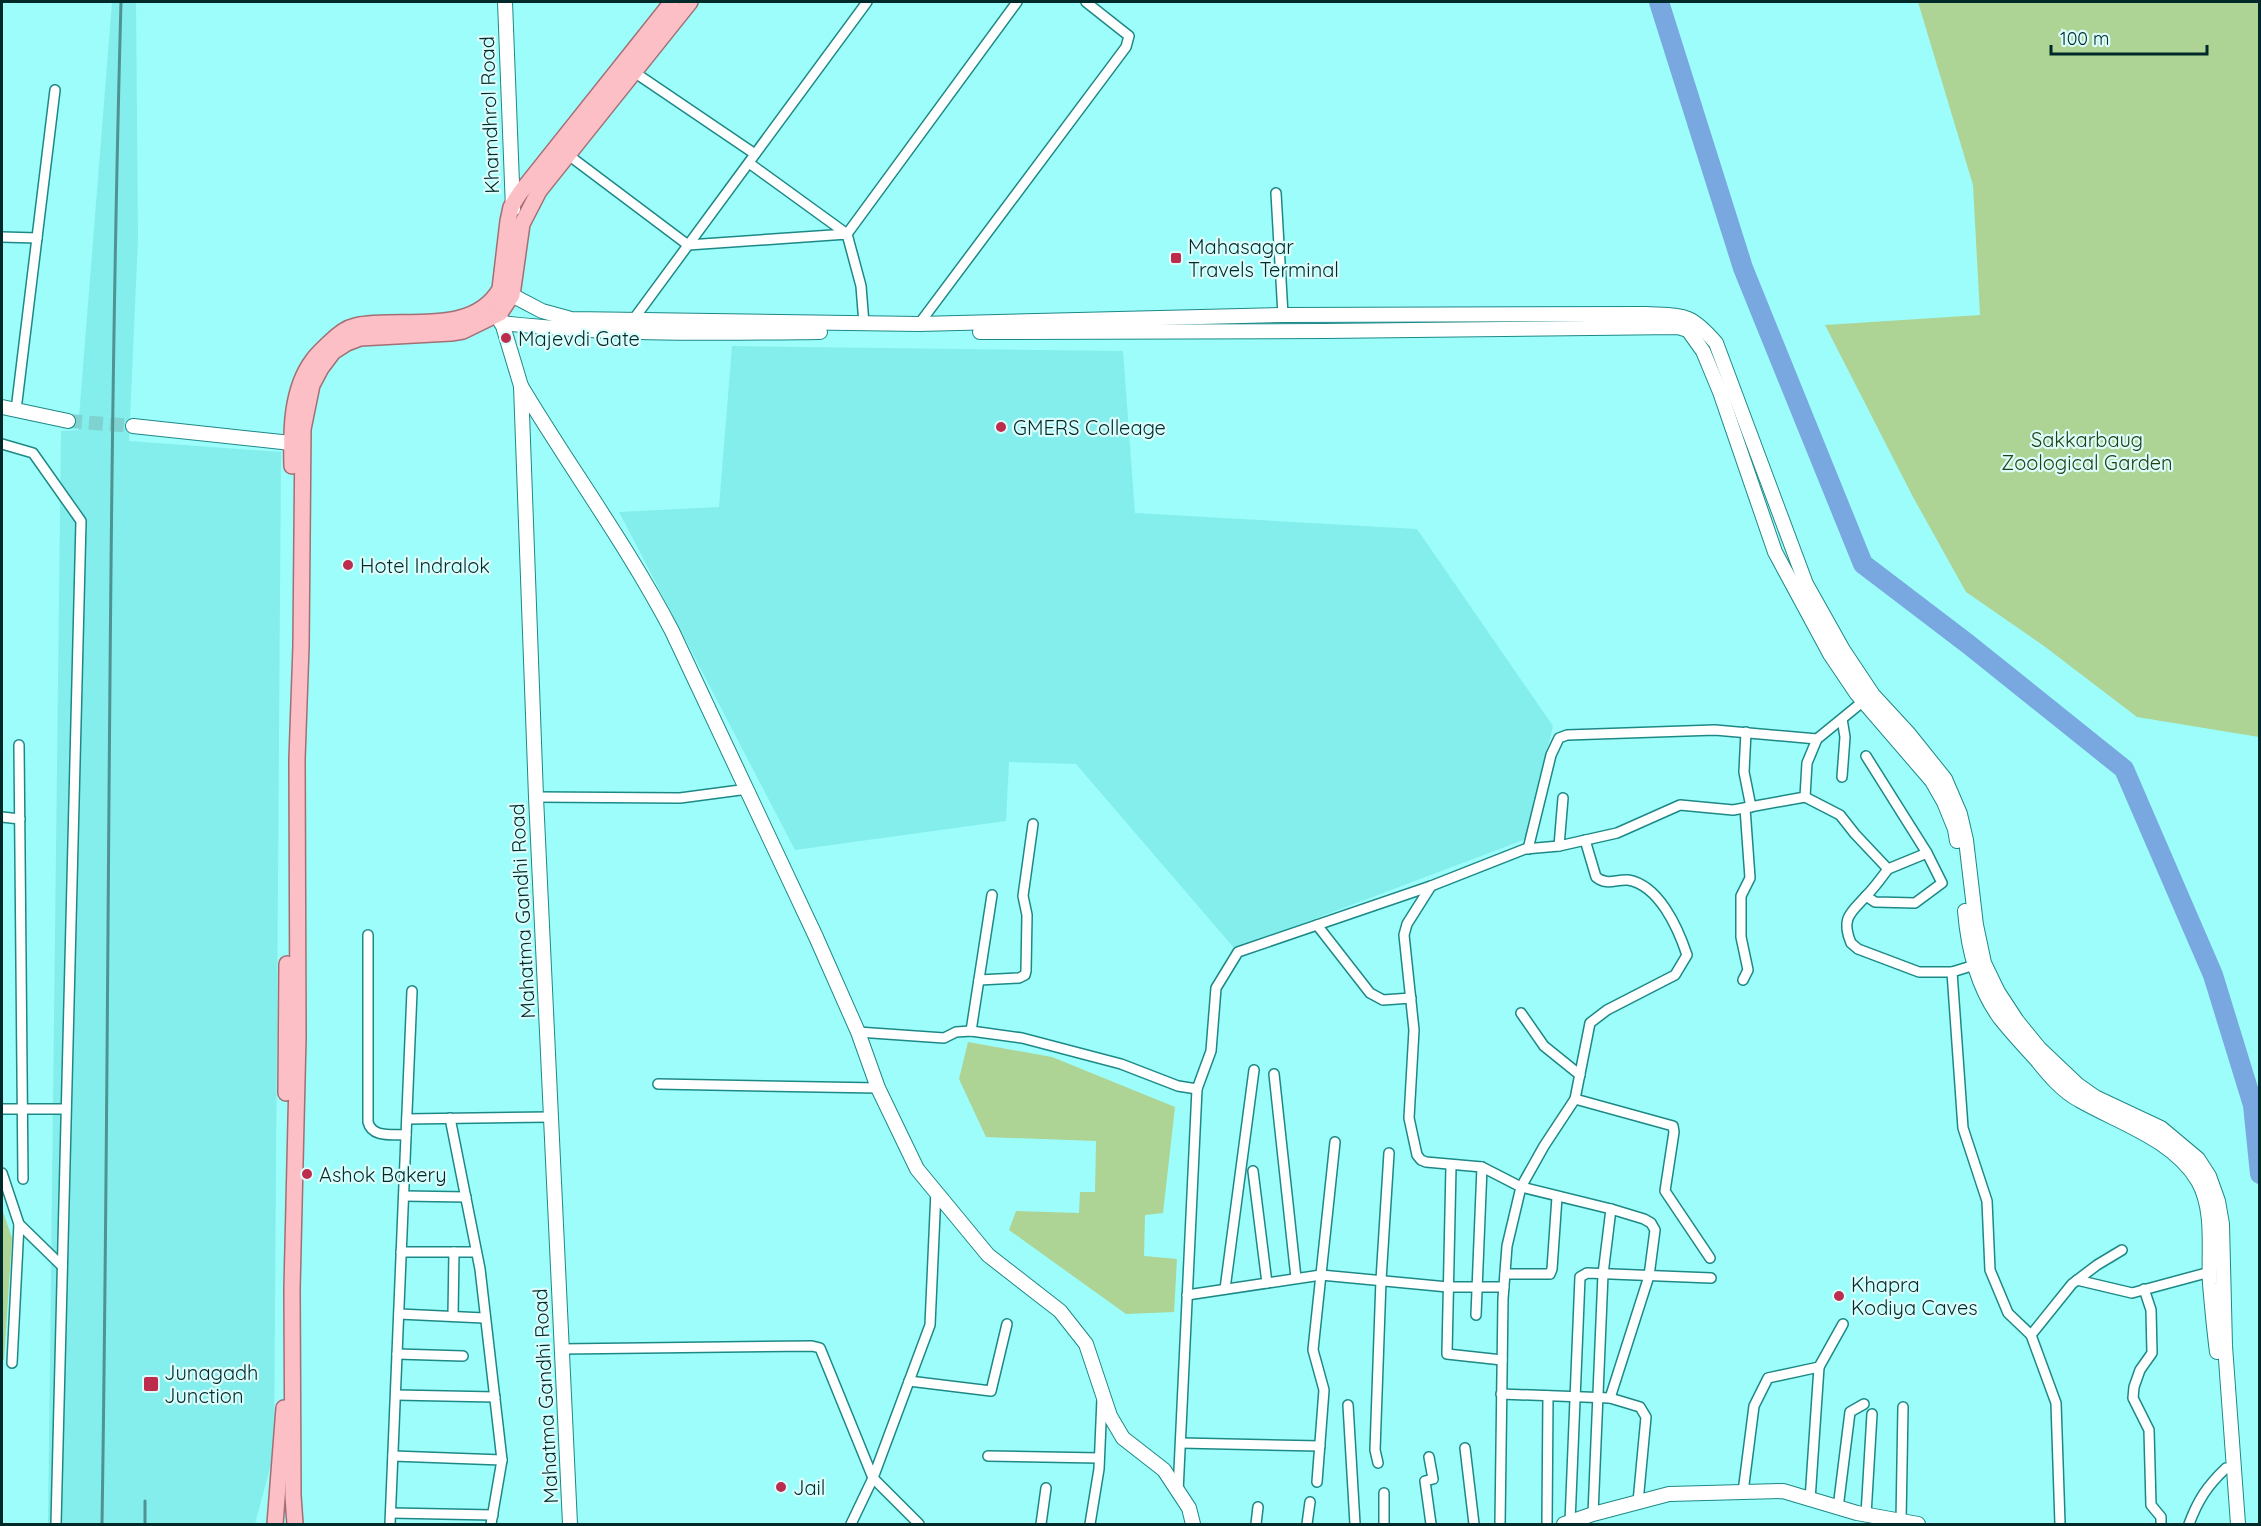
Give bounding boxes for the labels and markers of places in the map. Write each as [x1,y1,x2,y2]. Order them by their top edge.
place label: Mahasagar Travels Terminal [1188,234,1339,282]
marker: Mahasagar Travels Terminal [1169,251,1183,265]
place label: Majevdi Gate [518,326,640,351]
marker: Majevdi Gate [499,331,513,345]
place label: GMERS Colleage [1013,415,1166,440]
marker: GMERS Colleage [994,420,1008,434]
place label: Hotel Indralok [360,553,490,578]
marker: Hotel Indralok [341,558,355,572]
place label: Ashok Bakery [319,1162,447,1187]
marker: Ashok Bakery [300,1167,314,1181]
place label: Khapra Kodiya Caves [1851,1272,1978,1320]
marker: Khapra Kodiya Caves [1832,1289,1846,1303]
place label: Junagadh Junction [164,1360,258,1408]
marker: Junagadh Junction [142,1375,160,1393]
place label: Jail [793,1475,825,1500]
marker: Jail [774,1480,788,1494]

